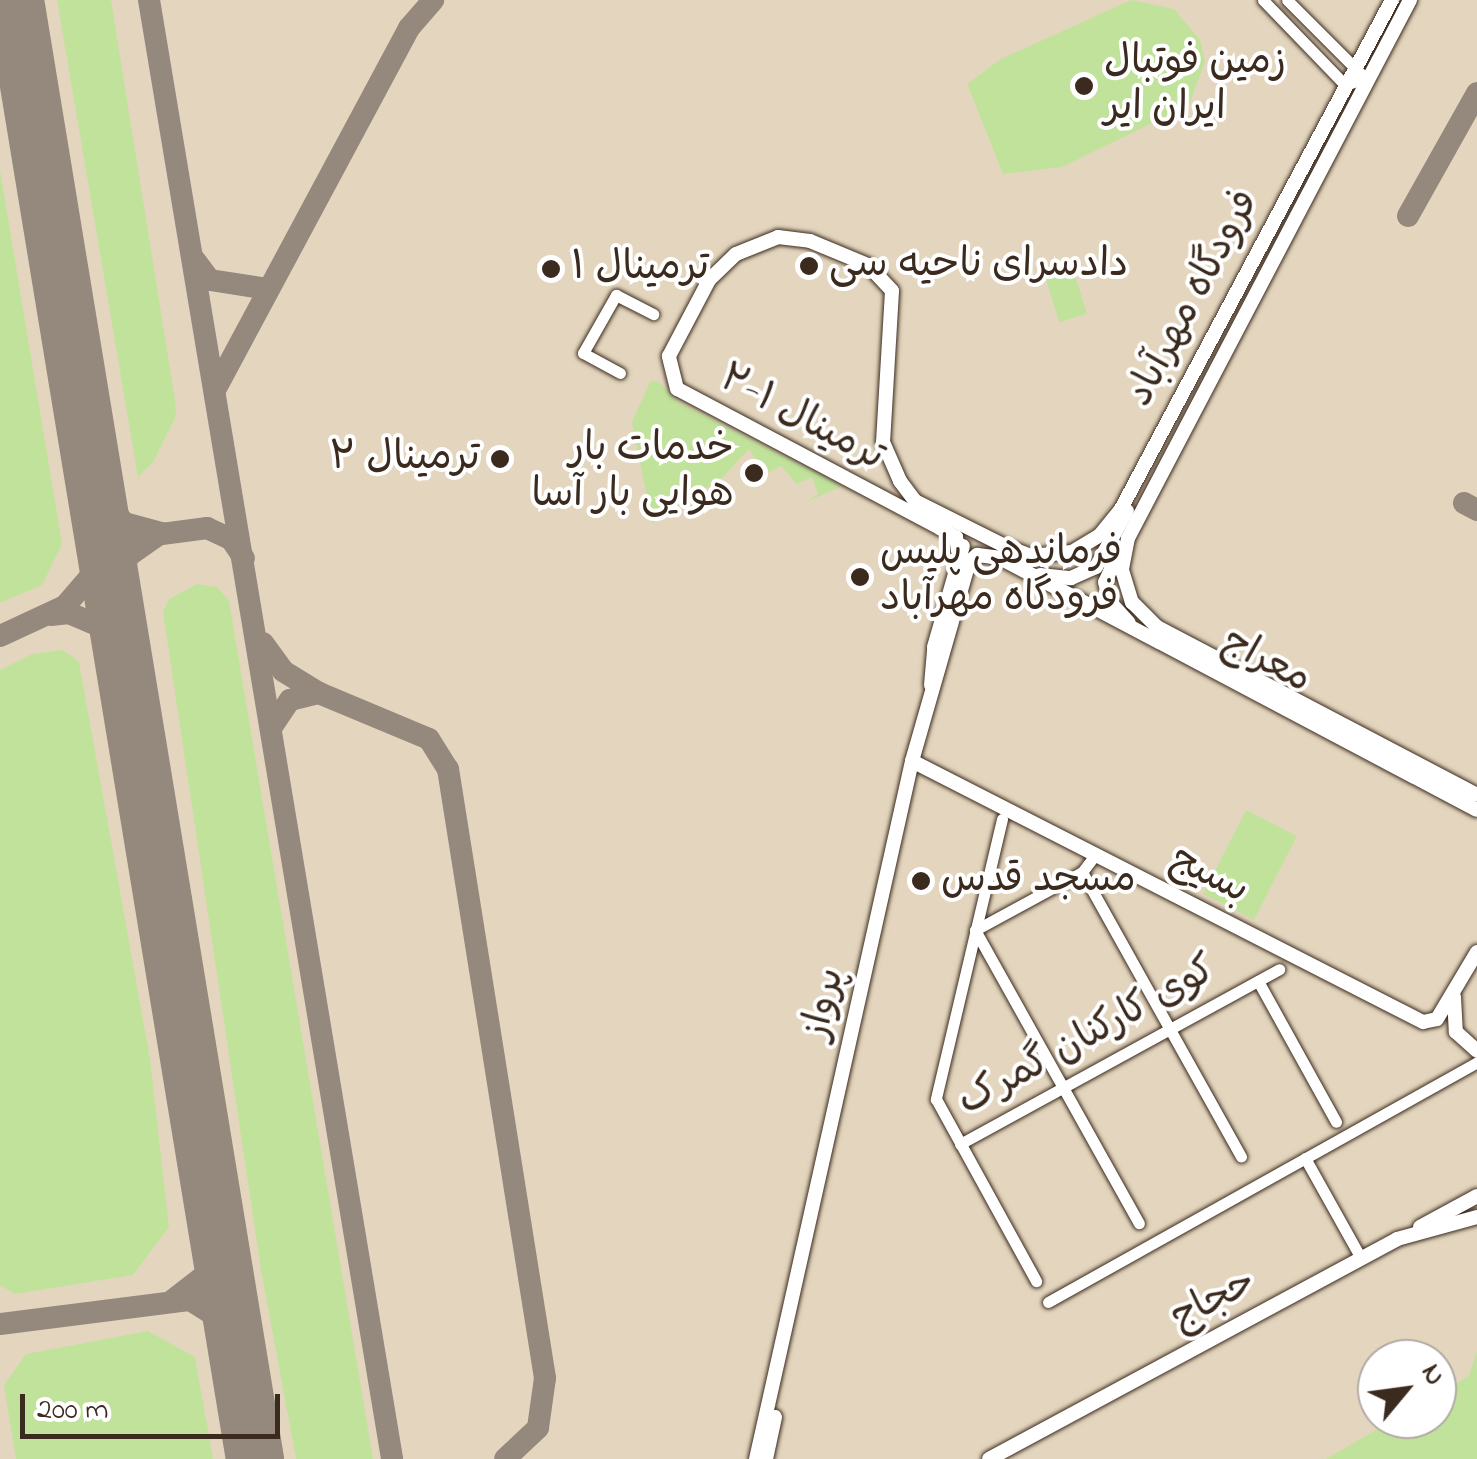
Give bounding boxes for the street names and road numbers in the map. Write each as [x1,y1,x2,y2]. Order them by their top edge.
street label: فرودگاه مهرآباد [1117,183,1271,415]
street label: ترمینال ۱-۲ [710,356,892,482]
street label: معراج [1213,619,1319,705]
street label: بسیج [1162,836,1256,916]
street label: کوی کارکنان گمرک [951,946,1225,1128]
street label: پرواز [793,963,857,1045]
street label: حجاج [1163,1259,1265,1343]

